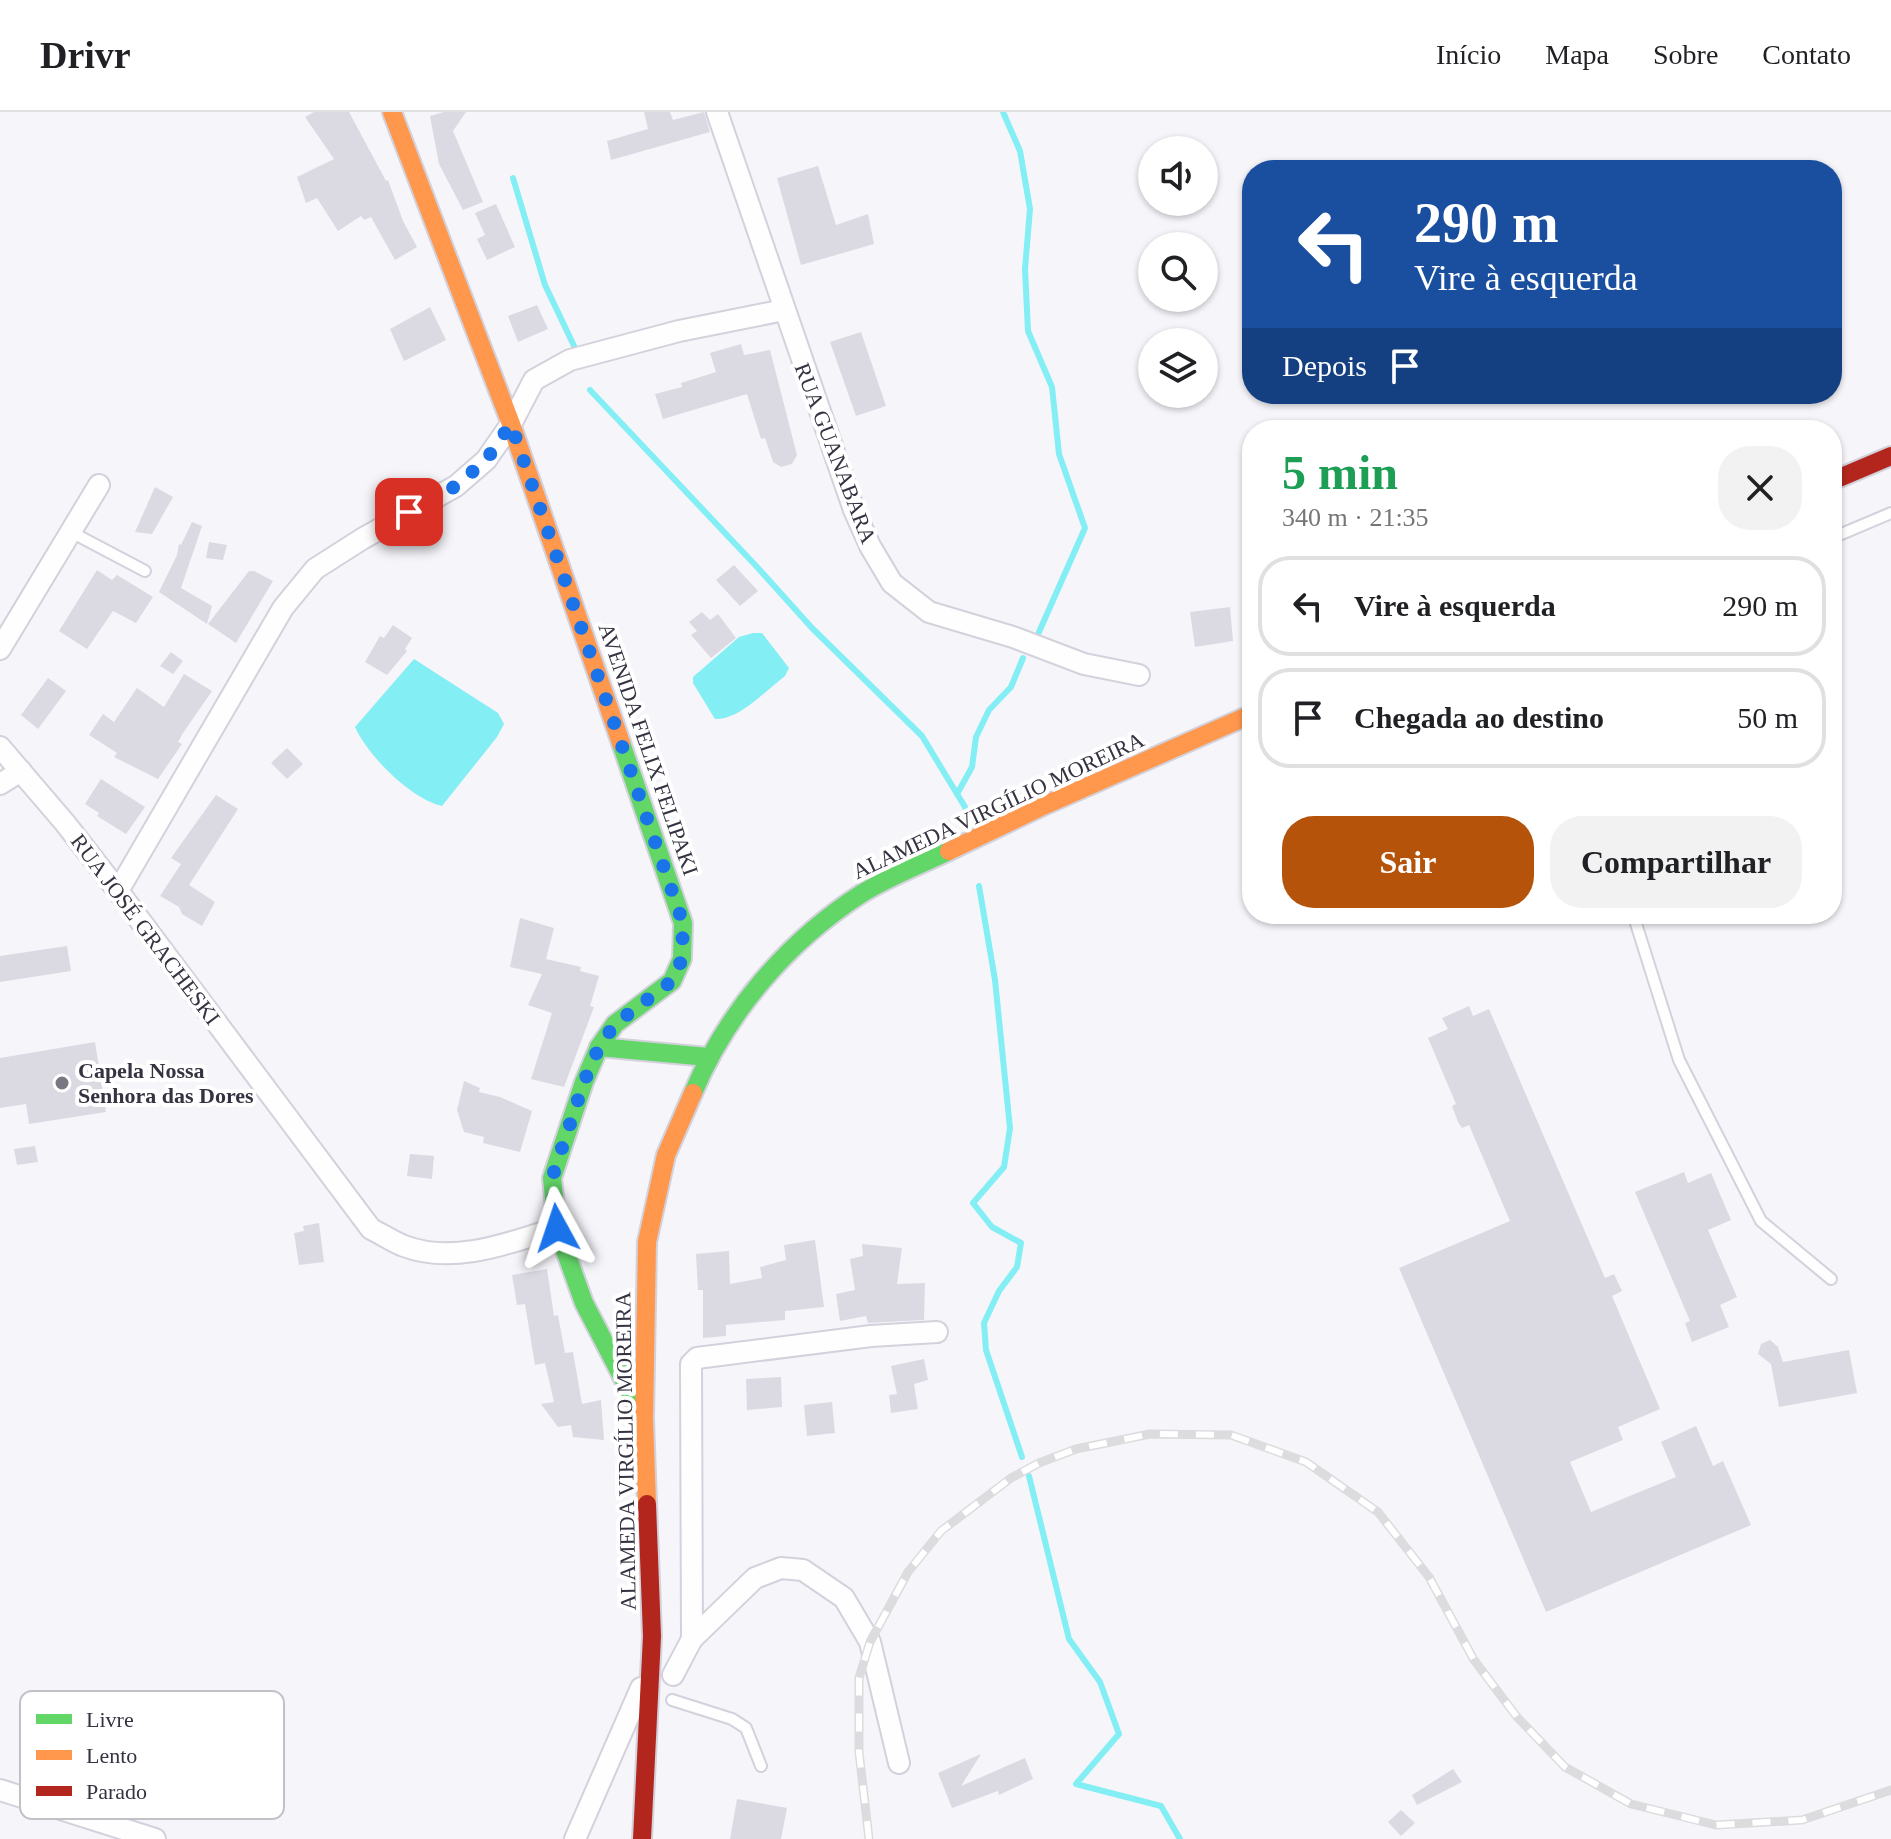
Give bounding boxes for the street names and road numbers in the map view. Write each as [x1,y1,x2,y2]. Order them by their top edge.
street label: RUA GUANABARA [790,359,882,547]
street label: AVENIDA FELIX FELIPAKI [594,620,704,879]
street label: ALAMEDA VIRGÍLIO MOREIRA [849,727,1148,884]
street label: RUA JOSÉ GRACHESKI [66,829,225,1030]
street label: ALAMEDA VIRGÍLIO MOREIRA [610,1291,641,1610]

